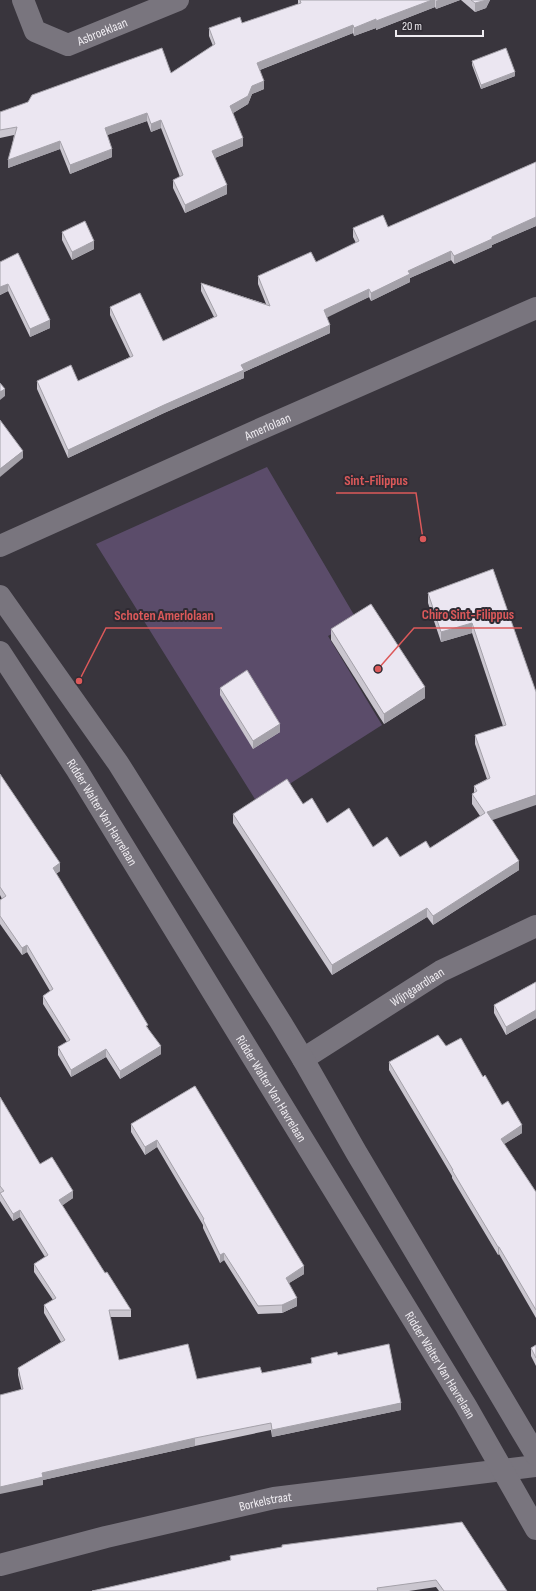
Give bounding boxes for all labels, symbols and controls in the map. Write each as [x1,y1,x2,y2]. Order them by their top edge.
scale bar [396,12,483,38]
street label: Asbroeklaan [74,15,130,50]
text: 20 m [402,19,422,34]
street label: Amerlolaan [241,410,293,445]
callout: Sint-Filippus [336,467,416,493]
text: Sint-Filippus [344,472,408,489]
callout: Schoten Amerlolaan [106,602,222,628]
callout: Chiro Sint-Filippus [414,602,522,628]
text: Chiro Sint-Filippus [422,606,514,623]
text: Schoten Amerlolaan [114,607,214,624]
street label: Ridder Walter Van Havrelaan [63,756,140,869]
street label: Wijngaardlaan [387,964,447,1010]
street label: Ridder Walter Van Havrelaan [232,1032,310,1145]
street label: Ridder Walter Van Havrelaan [401,1309,478,1422]
street label: Borkelstraat [237,1489,293,1515]

